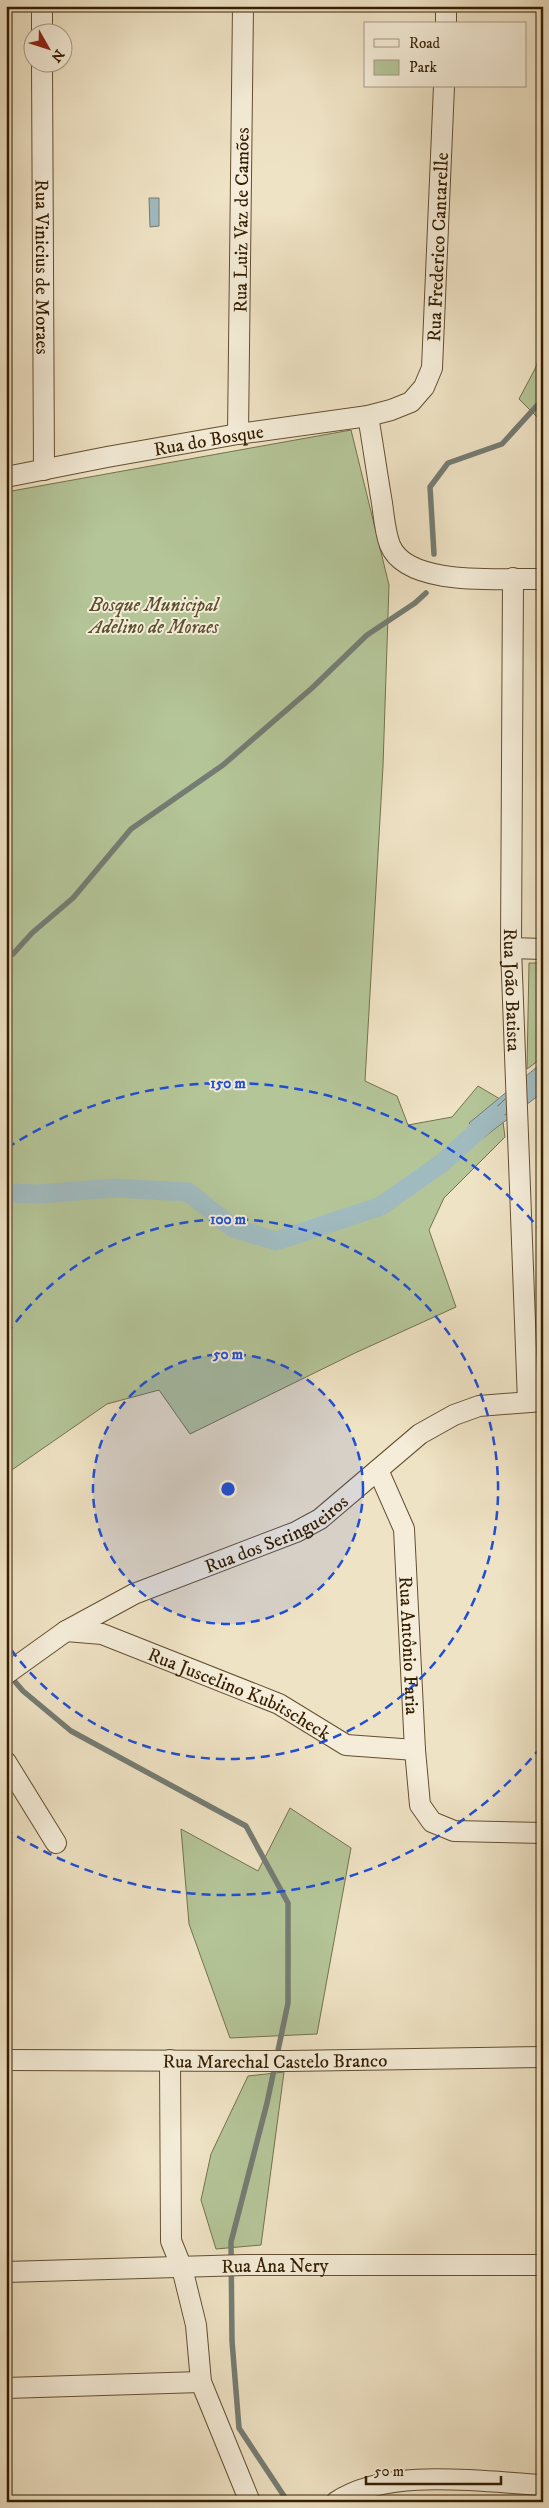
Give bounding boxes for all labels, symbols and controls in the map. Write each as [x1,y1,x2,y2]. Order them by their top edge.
north arrow [22,22,72,72]
legend [364,22,526,88]
text: Road [409,34,441,53]
text: N [46,45,68,66]
text: Park [409,58,438,77]
street label: Rua Luiz Vaz de Camões [229,127,255,313]
street label: Rua Frederico Cantarelle [423,152,454,342]
street label: Rua Vinicius de Moraes [30,179,53,355]
street label: Rua do Bosque [152,421,265,462]
park label: Bosque Municipal Adelino de Moraes [87,594,221,639]
street label: Rua João Batista [498,928,525,1052]
text: 150 m [210,1074,246,1093]
text: 100 m [210,1210,247,1229]
text: 50 m [212,1345,244,1364]
centre of rings [219,1480,237,1498]
street label: Rua dos Seringueiros [202,1490,353,1579]
street label: Rua Antônio Faria [393,1576,423,1715]
street label: Rua Juscelino Kubitscheck [144,1643,335,1746]
street label: Rua Marechal Castelo Branco [163,2049,388,2074]
street label: Rua Ana Nery [221,2255,330,2279]
scale bar [366,2453,502,2485]
text: 50 m [374,2462,404,2481]

